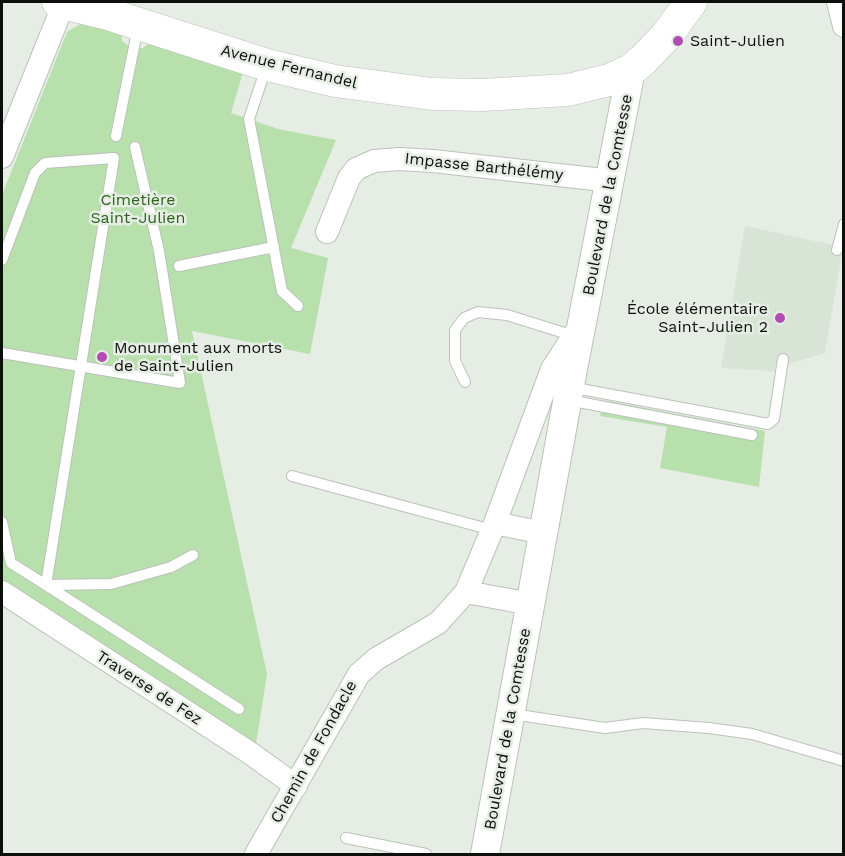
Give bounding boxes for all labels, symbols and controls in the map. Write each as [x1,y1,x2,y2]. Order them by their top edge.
place label: Saint-Julien [690,31,785,51]
marker: Saint-Julien [671,34,685,48]
street label: Avenue Fernandel [219,41,359,93]
street label: Boulevard de la Comtesse [579,93,637,297]
street label: Impasse Barthélémy [404,149,564,185]
park label: Cimetière Saint-Julien [91,190,185,228]
place label: École élémentaire Saint-Julien 2 [627,299,768,337]
marker: École élémentaire Saint-Julien 2 [773,311,787,325]
place label: Monument aux morts de Saint-Julien [114,338,282,376]
marker: Monument aux morts de Saint-Julien [95,350,109,364]
street label: Boulevard de la Comtesse [481,627,535,831]
street label: Traverse de Fez [93,647,205,729]
street label: Chemin de Fondacle [267,677,361,827]

